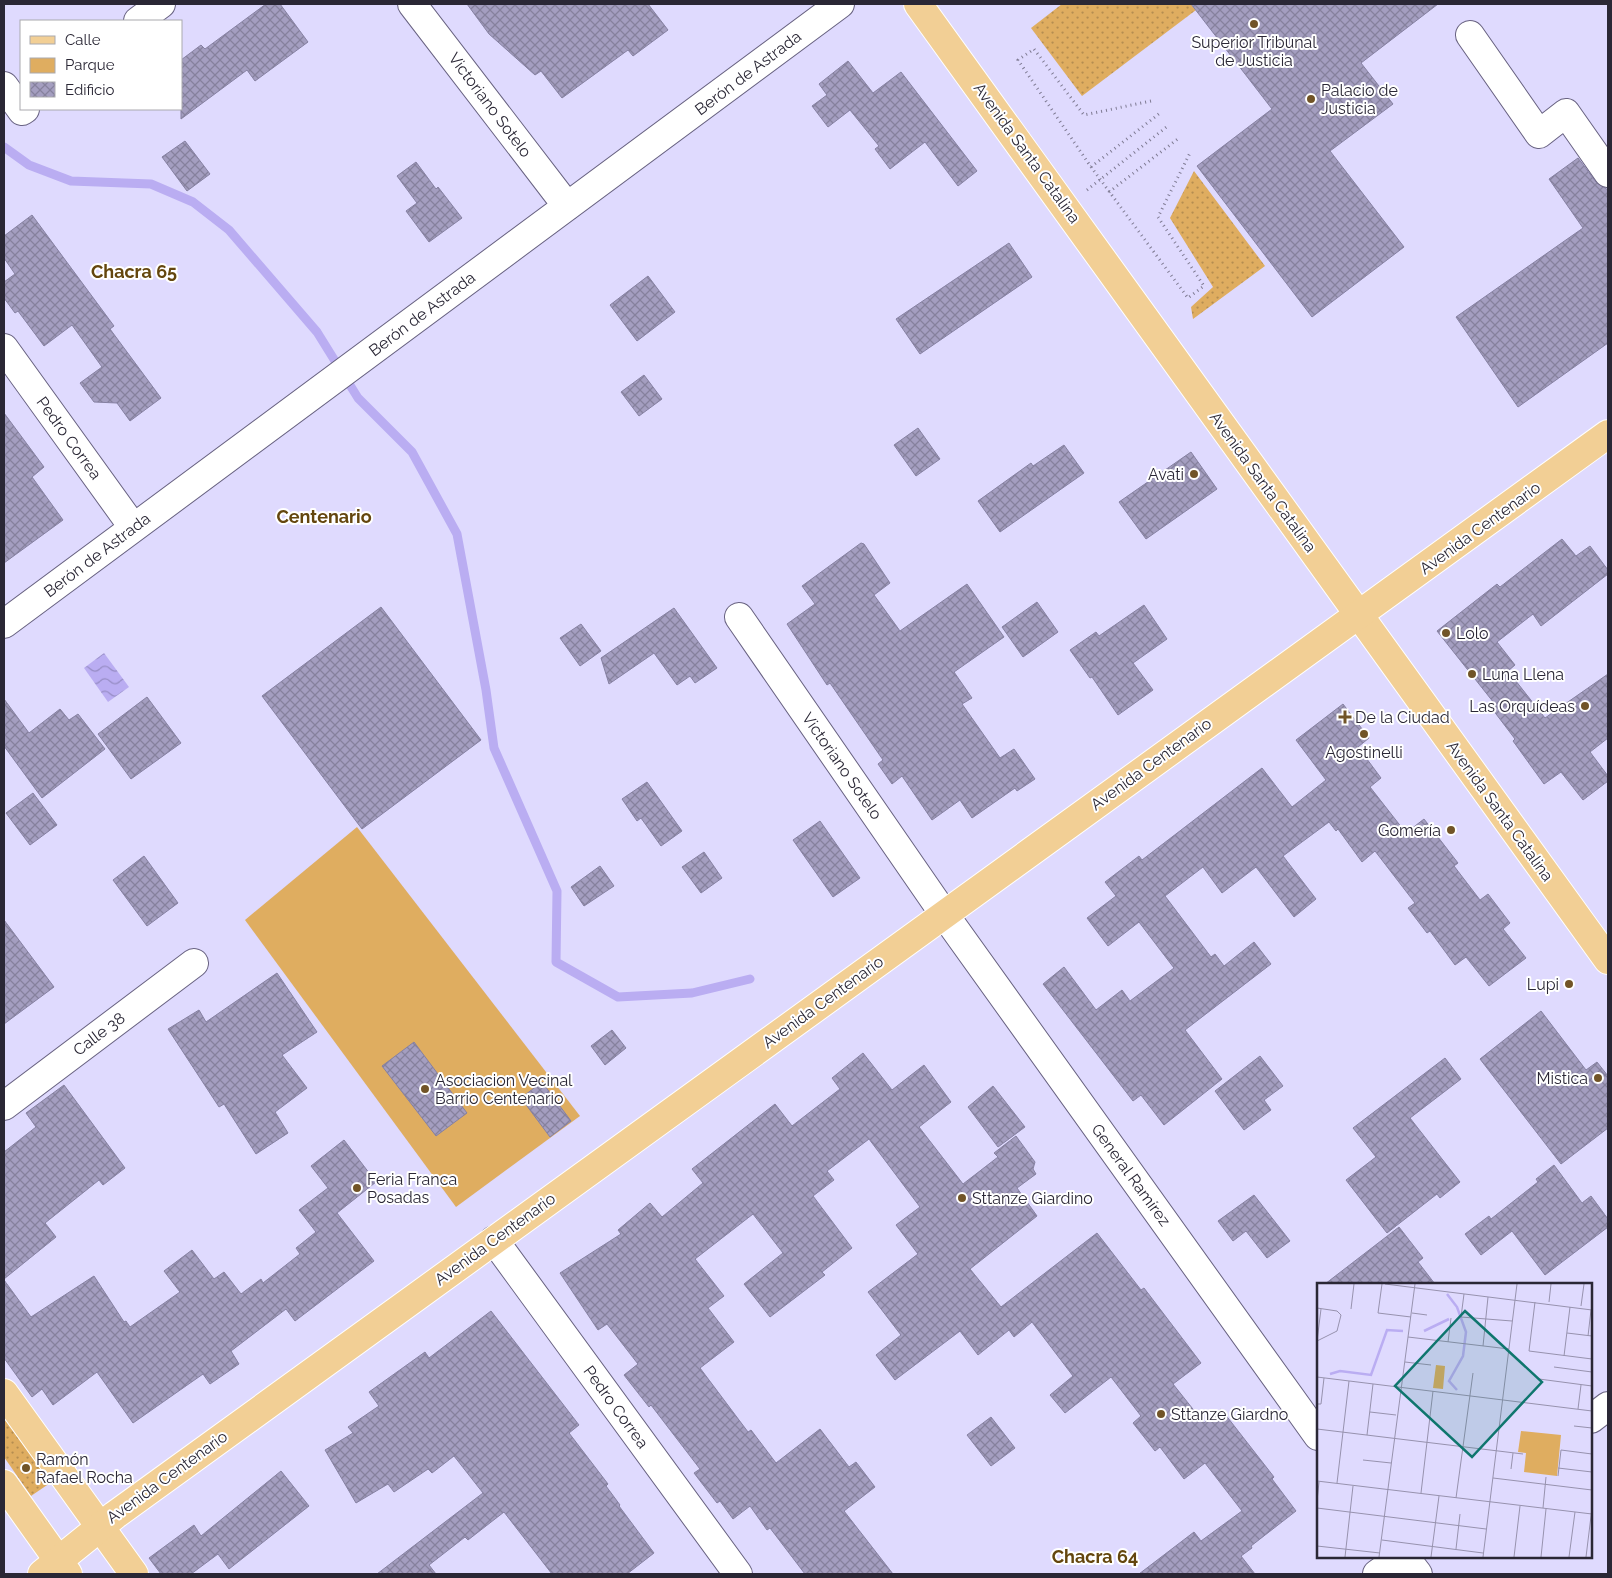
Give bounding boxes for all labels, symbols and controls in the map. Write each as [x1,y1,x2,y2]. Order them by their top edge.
marker: Superior Tribunal de Justicia [1248,18,1260,30]
legend [20,20,182,110]
street label: Berón de Astrada [691,27,805,119]
text: Calle [65,31,101,49]
place label: Superior Tribunal de Justicia [1191,33,1317,70]
street label: Victoriano Sotelo [444,49,536,161]
text: Parque [65,56,115,74]
street label: Avenida Santa Catalina [970,79,1084,227]
text: Edificio [65,81,115,99]
place label: Palacio de Justicia [1321,81,1398,118]
marker: Palacio de Justicia [1305,93,1317,105]
district label: Chacra 65 [91,261,177,282]
street label: Berón de Astrada [365,268,479,360]
street label: Pedro Correa [33,393,105,483]
street label: Avenida Santa Catalina [1206,408,1320,556]
place label: Avati [1148,465,1184,484]
marker: Avati [1188,468,1200,480]
street label: Avenida Centenario [1416,478,1544,578]
district label: Centenario [276,506,372,527]
street label: Berón de Astrada [40,509,154,601]
place label: Lolo [1456,624,1489,643]
marker: Lolo [1440,627,1452,639]
place label: Luna Llena [1482,665,1564,684]
marker: Luna Llena [1466,668,1478,680]
place label: Las Orquídeas [1469,697,1575,716]
marker: Las Orquídeas [1579,700,1591,712]
place label: De la Ciudad [1355,708,1450,727]
street label: Victoriano Sotelo [798,709,886,823]
marker: De la Ciudad [1339,711,1351,723]
street label: Avenida Centenario [1087,714,1215,814]
marker: Agostinelli [1358,728,1370,740]
street label: Avenida Santa Catalina [1443,737,1557,885]
place label: Agostinelli [1325,743,1403,762]
place label: Gomería [1378,821,1441,840]
marker: Gomería [1445,824,1457,836]
street label: Avenida Centenario [759,952,887,1052]
place label: Lupi [1527,975,1559,994]
marker: Lupi [1563,978,1575,990]
street label: Calle 38 [69,1008,129,1060]
place label: Mistica [1536,1069,1588,1088]
place label: Asociacion Vecinal Barrio Centenario [435,1071,573,1108]
marker: Mistica [1592,1072,1604,1084]
marker: Asociacion Vecinal Barrio Centenario [419,1083,431,1095]
street label: General Ramírez [1088,1120,1174,1230]
place label: Feria Franca Posadas [367,1170,457,1207]
marker: Feria Franca Posadas [351,1182,363,1194]
street label: Avenida Centenario [431,1189,559,1289]
place label: Sttanze Giardino [972,1189,1093,1208]
marker: Sttanze Giardino [956,1192,968,1204]
inset map [1317,1283,1592,1558]
street label: Pedro Correa [580,1362,652,1452]
place label: Sttanze Giardno [1171,1405,1288,1424]
marker: Sttanze Giardno [1155,1408,1167,1420]
street label: Avenida Centenario [103,1427,231,1527]
place label: Ramón Rafael Rocha [36,1450,133,1487]
marker: Ramón Rafael Rocha [20,1462,32,1474]
district label: Chacra 64 [1052,1546,1138,1567]

